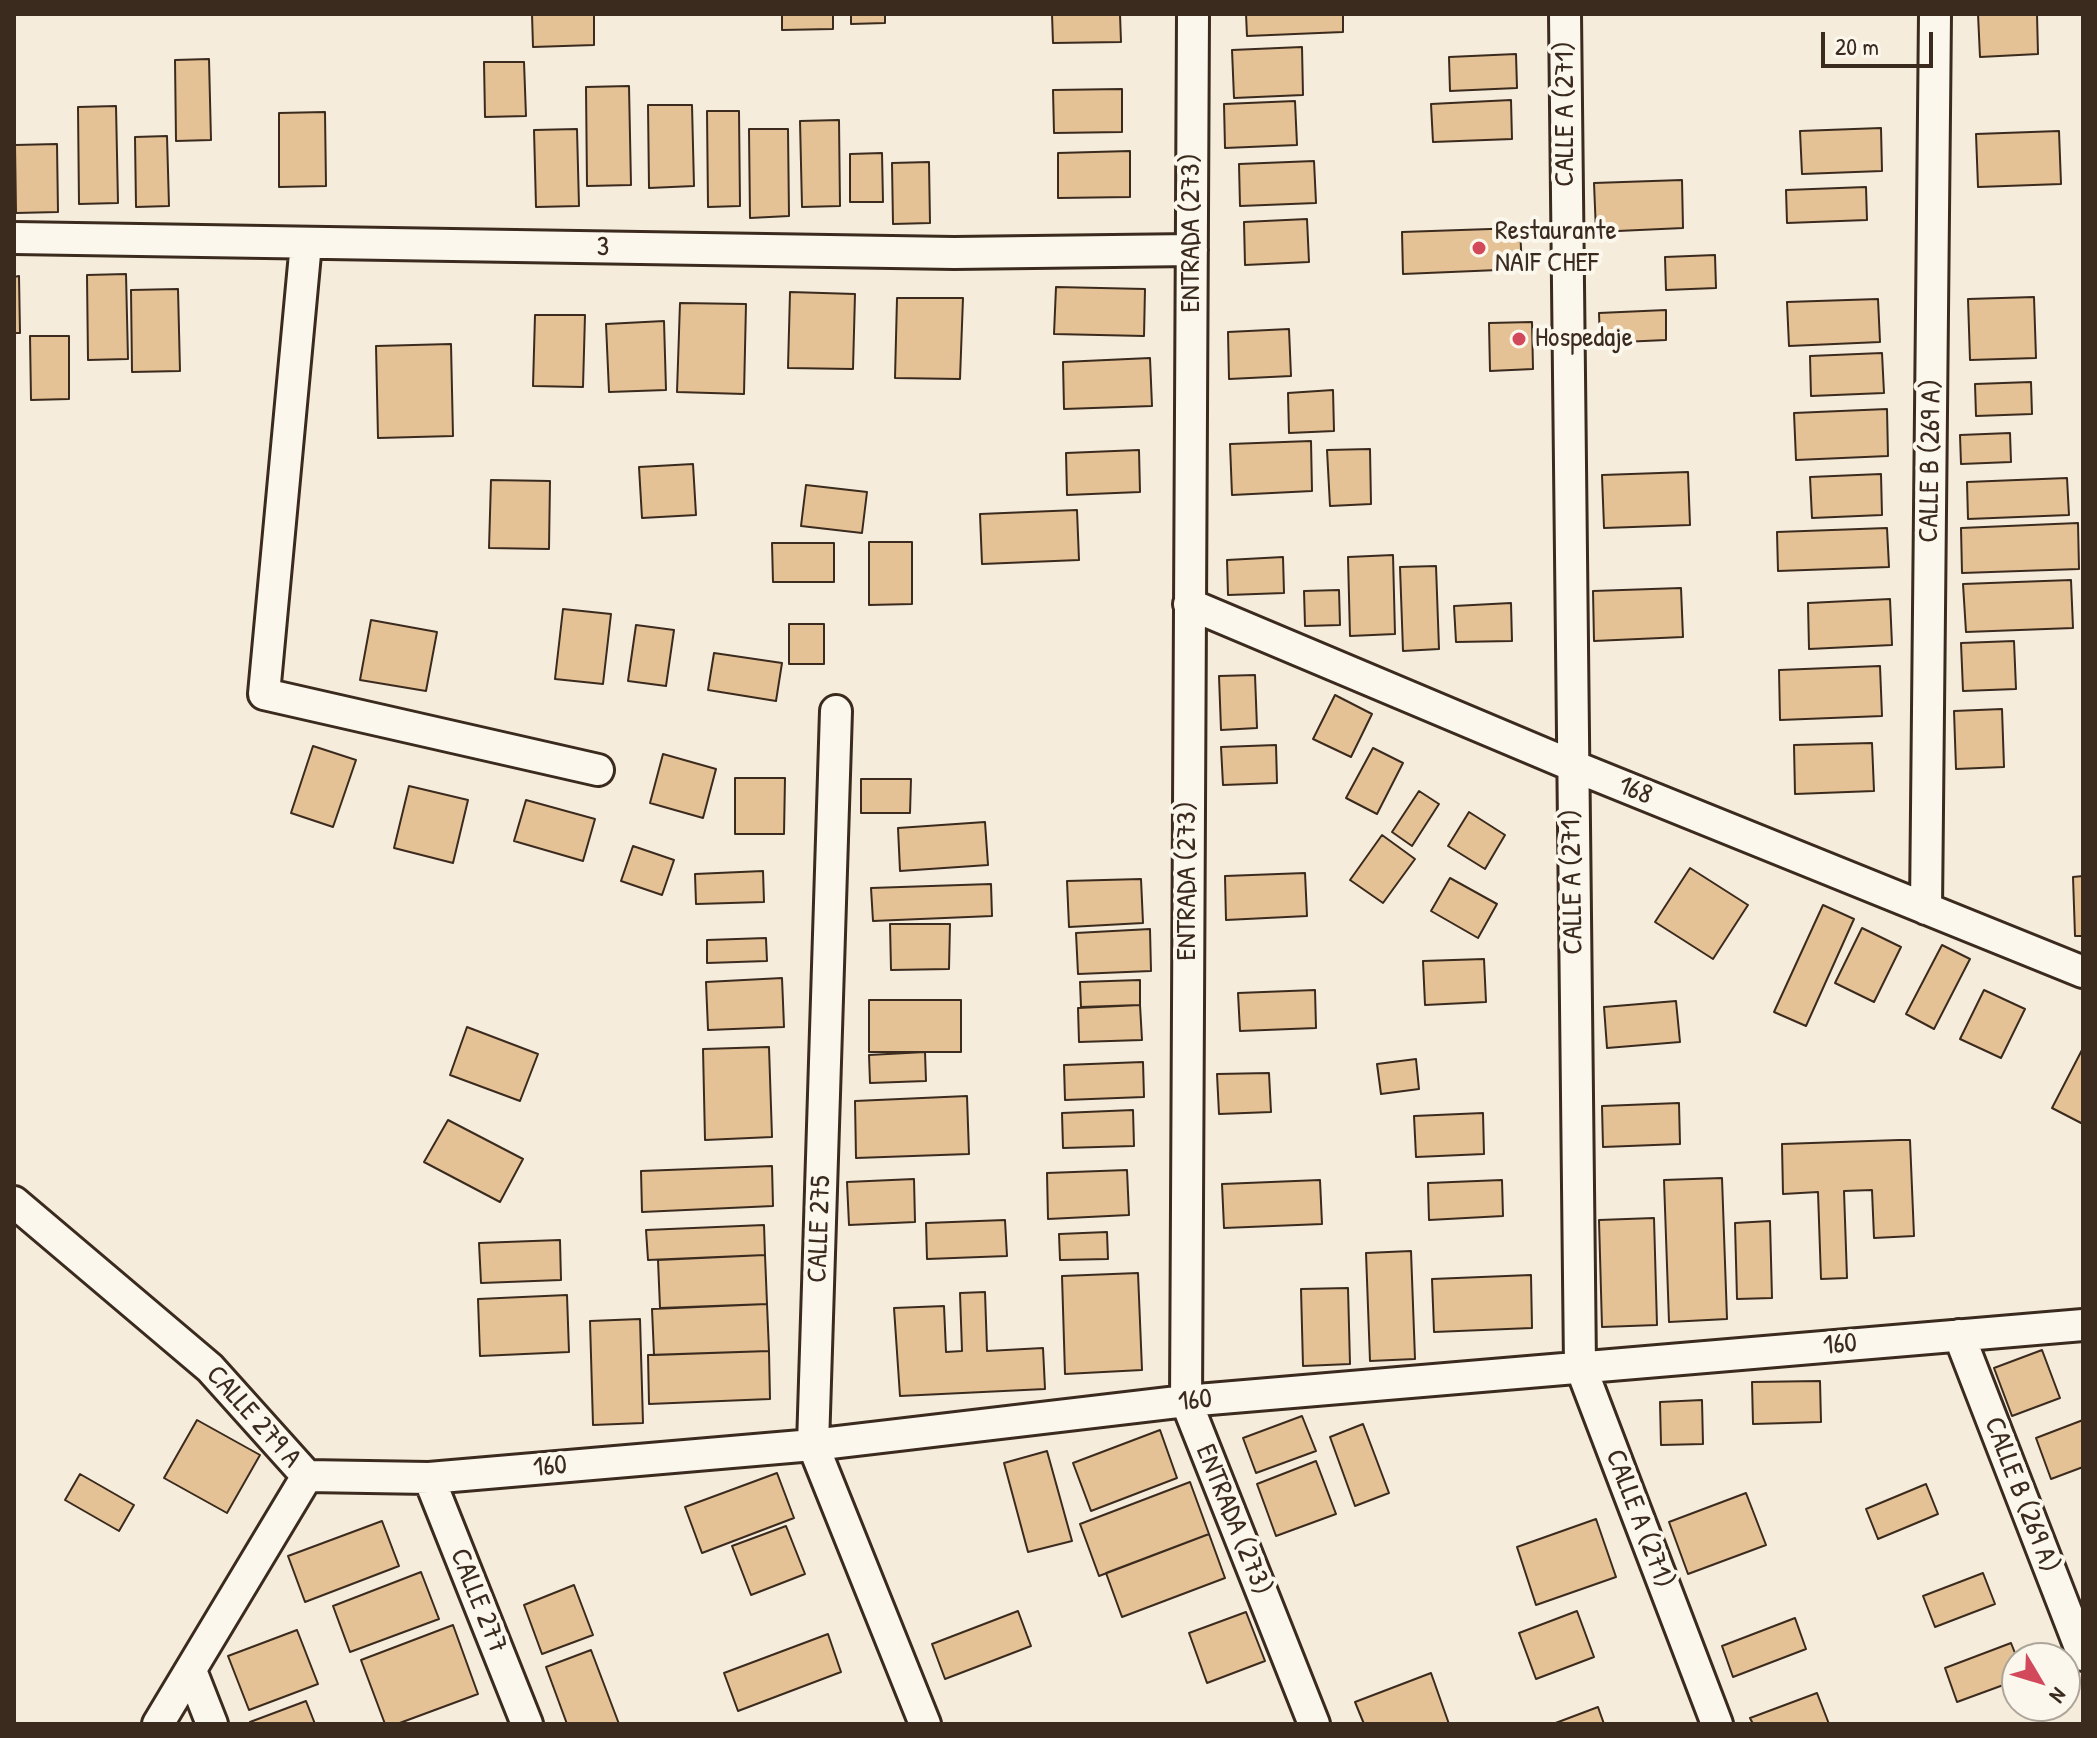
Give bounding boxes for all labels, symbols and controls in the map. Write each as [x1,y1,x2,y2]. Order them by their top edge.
scale bar [1825,16,1937,66]
text: 20 m [1835,30,1879,62]
street label: CALLE A (271) [1549,41,1583,187]
street label: ENTRADA (273) [1175,153,1209,313]
place label: Restaurante NAIF CHEF [1495,215,1617,281]
street label: 3 [596,231,610,265]
marker: Restaurante NAIF CHEF [1470,239,1488,257]
place label: Hospedaje [1535,322,1633,356]
marker: Hospedaje [1510,330,1528,348]
street label: CALLE B (269 A) [1913,379,1949,543]
street label: 168 [1613,769,1657,813]
street label: ENTRADA (273) [1171,801,1205,961]
street label: CALLE A (271) [1555,809,1591,955]
street label: CALLE 275 [801,1175,839,1283]
street label: 160 [1822,1327,1858,1363]
street label: CALLE 279 A [198,1359,308,1475]
street label: 160 [1176,1383,1214,1419]
street label: CALLE B (269 A) [1976,1413,2066,1577]
street label: ENTRADA (273) [1188,1440,1278,1600]
street label: CALLE A (271) [1597,1445,1681,1593]
street label: 160 [532,1449,568,1485]
street label: CALLE 277 [442,1544,514,1658]
north arrow [2001,1642,2081,1722]
text: N [2043,1682,2074,1709]

